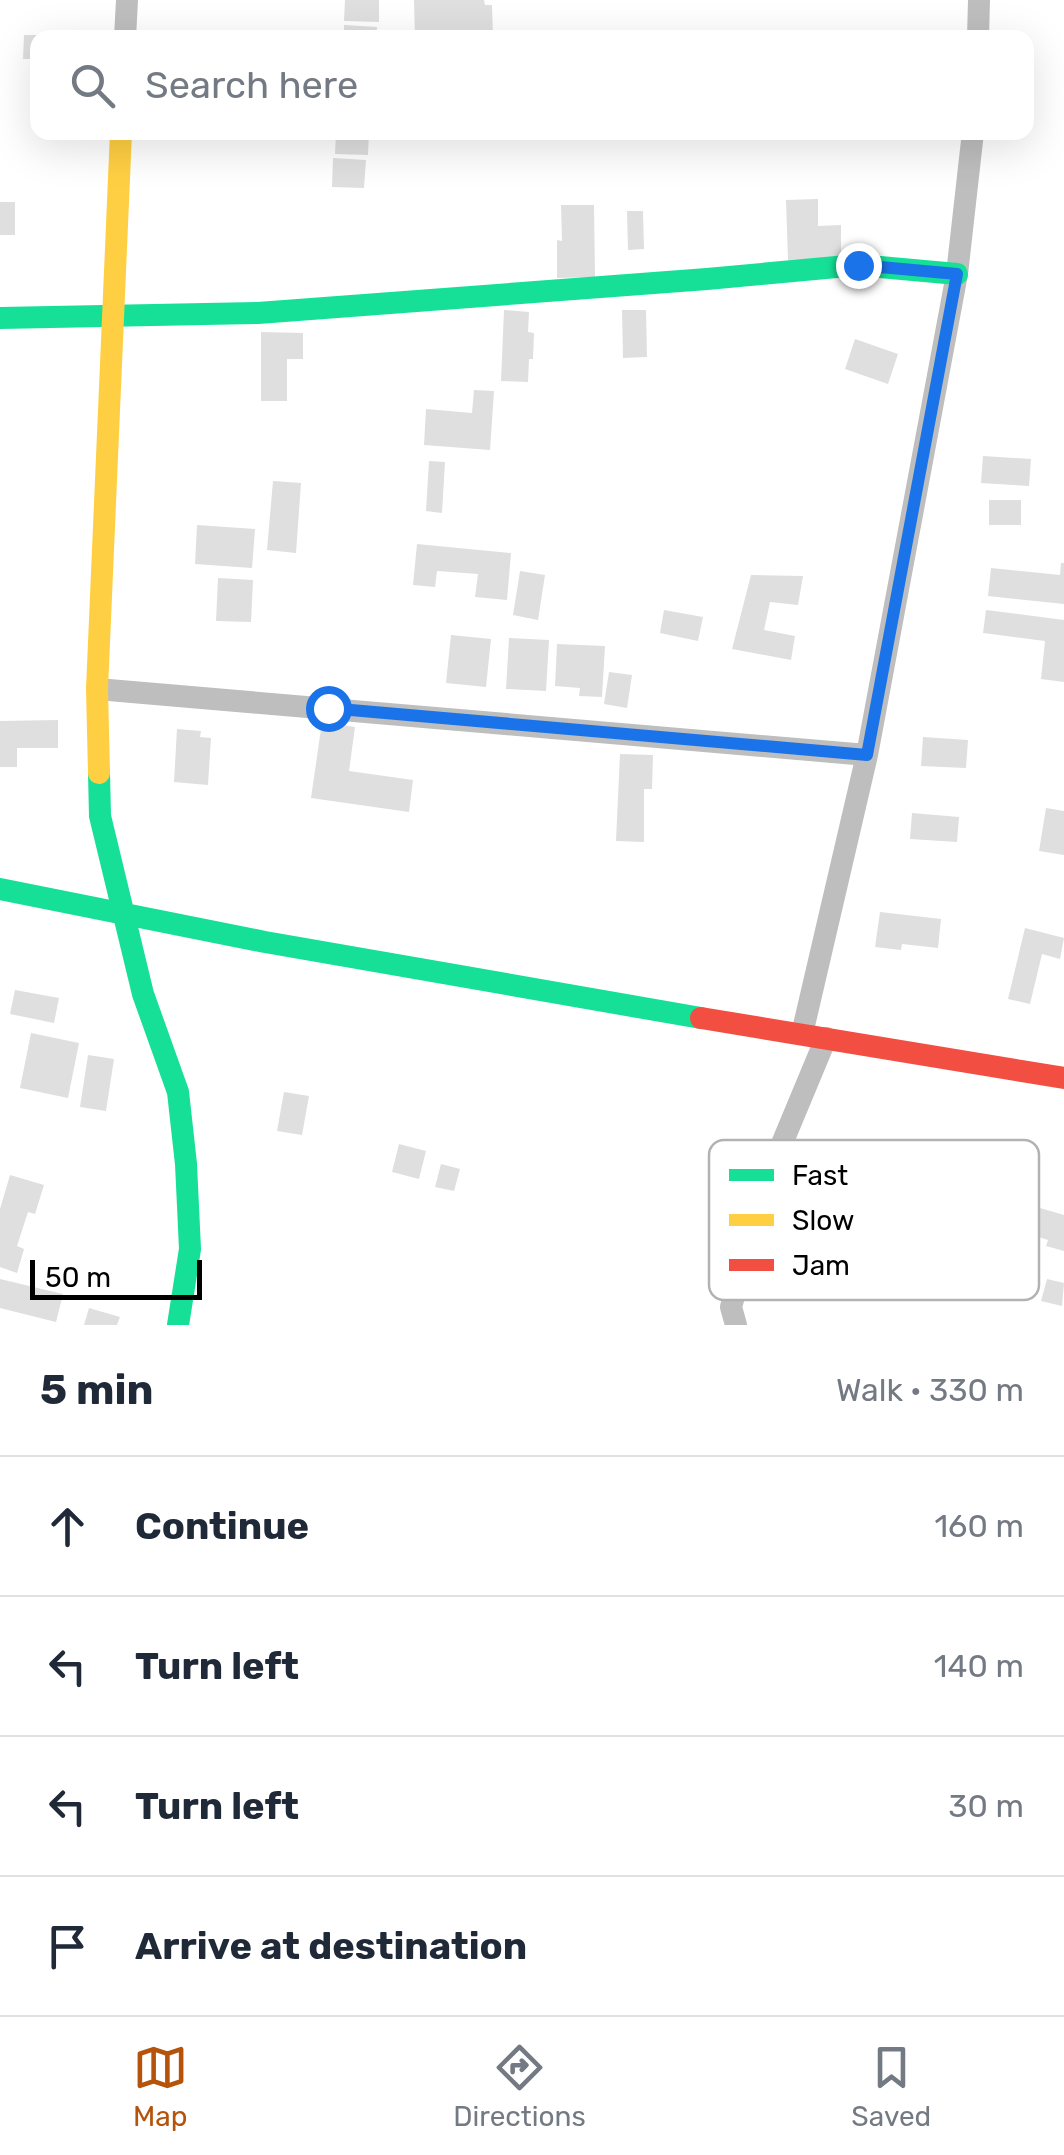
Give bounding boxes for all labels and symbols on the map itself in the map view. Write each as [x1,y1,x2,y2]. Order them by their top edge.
route end [836,243,882,289]
route start [306,686,352,732]
legend [709,1140,1039,1300]
text: Fast [792,1159,848,1192]
text: Slow [792,1204,854,1237]
text: Jam [792,1249,850,1282]
scale bar [30,1255,202,1300]

